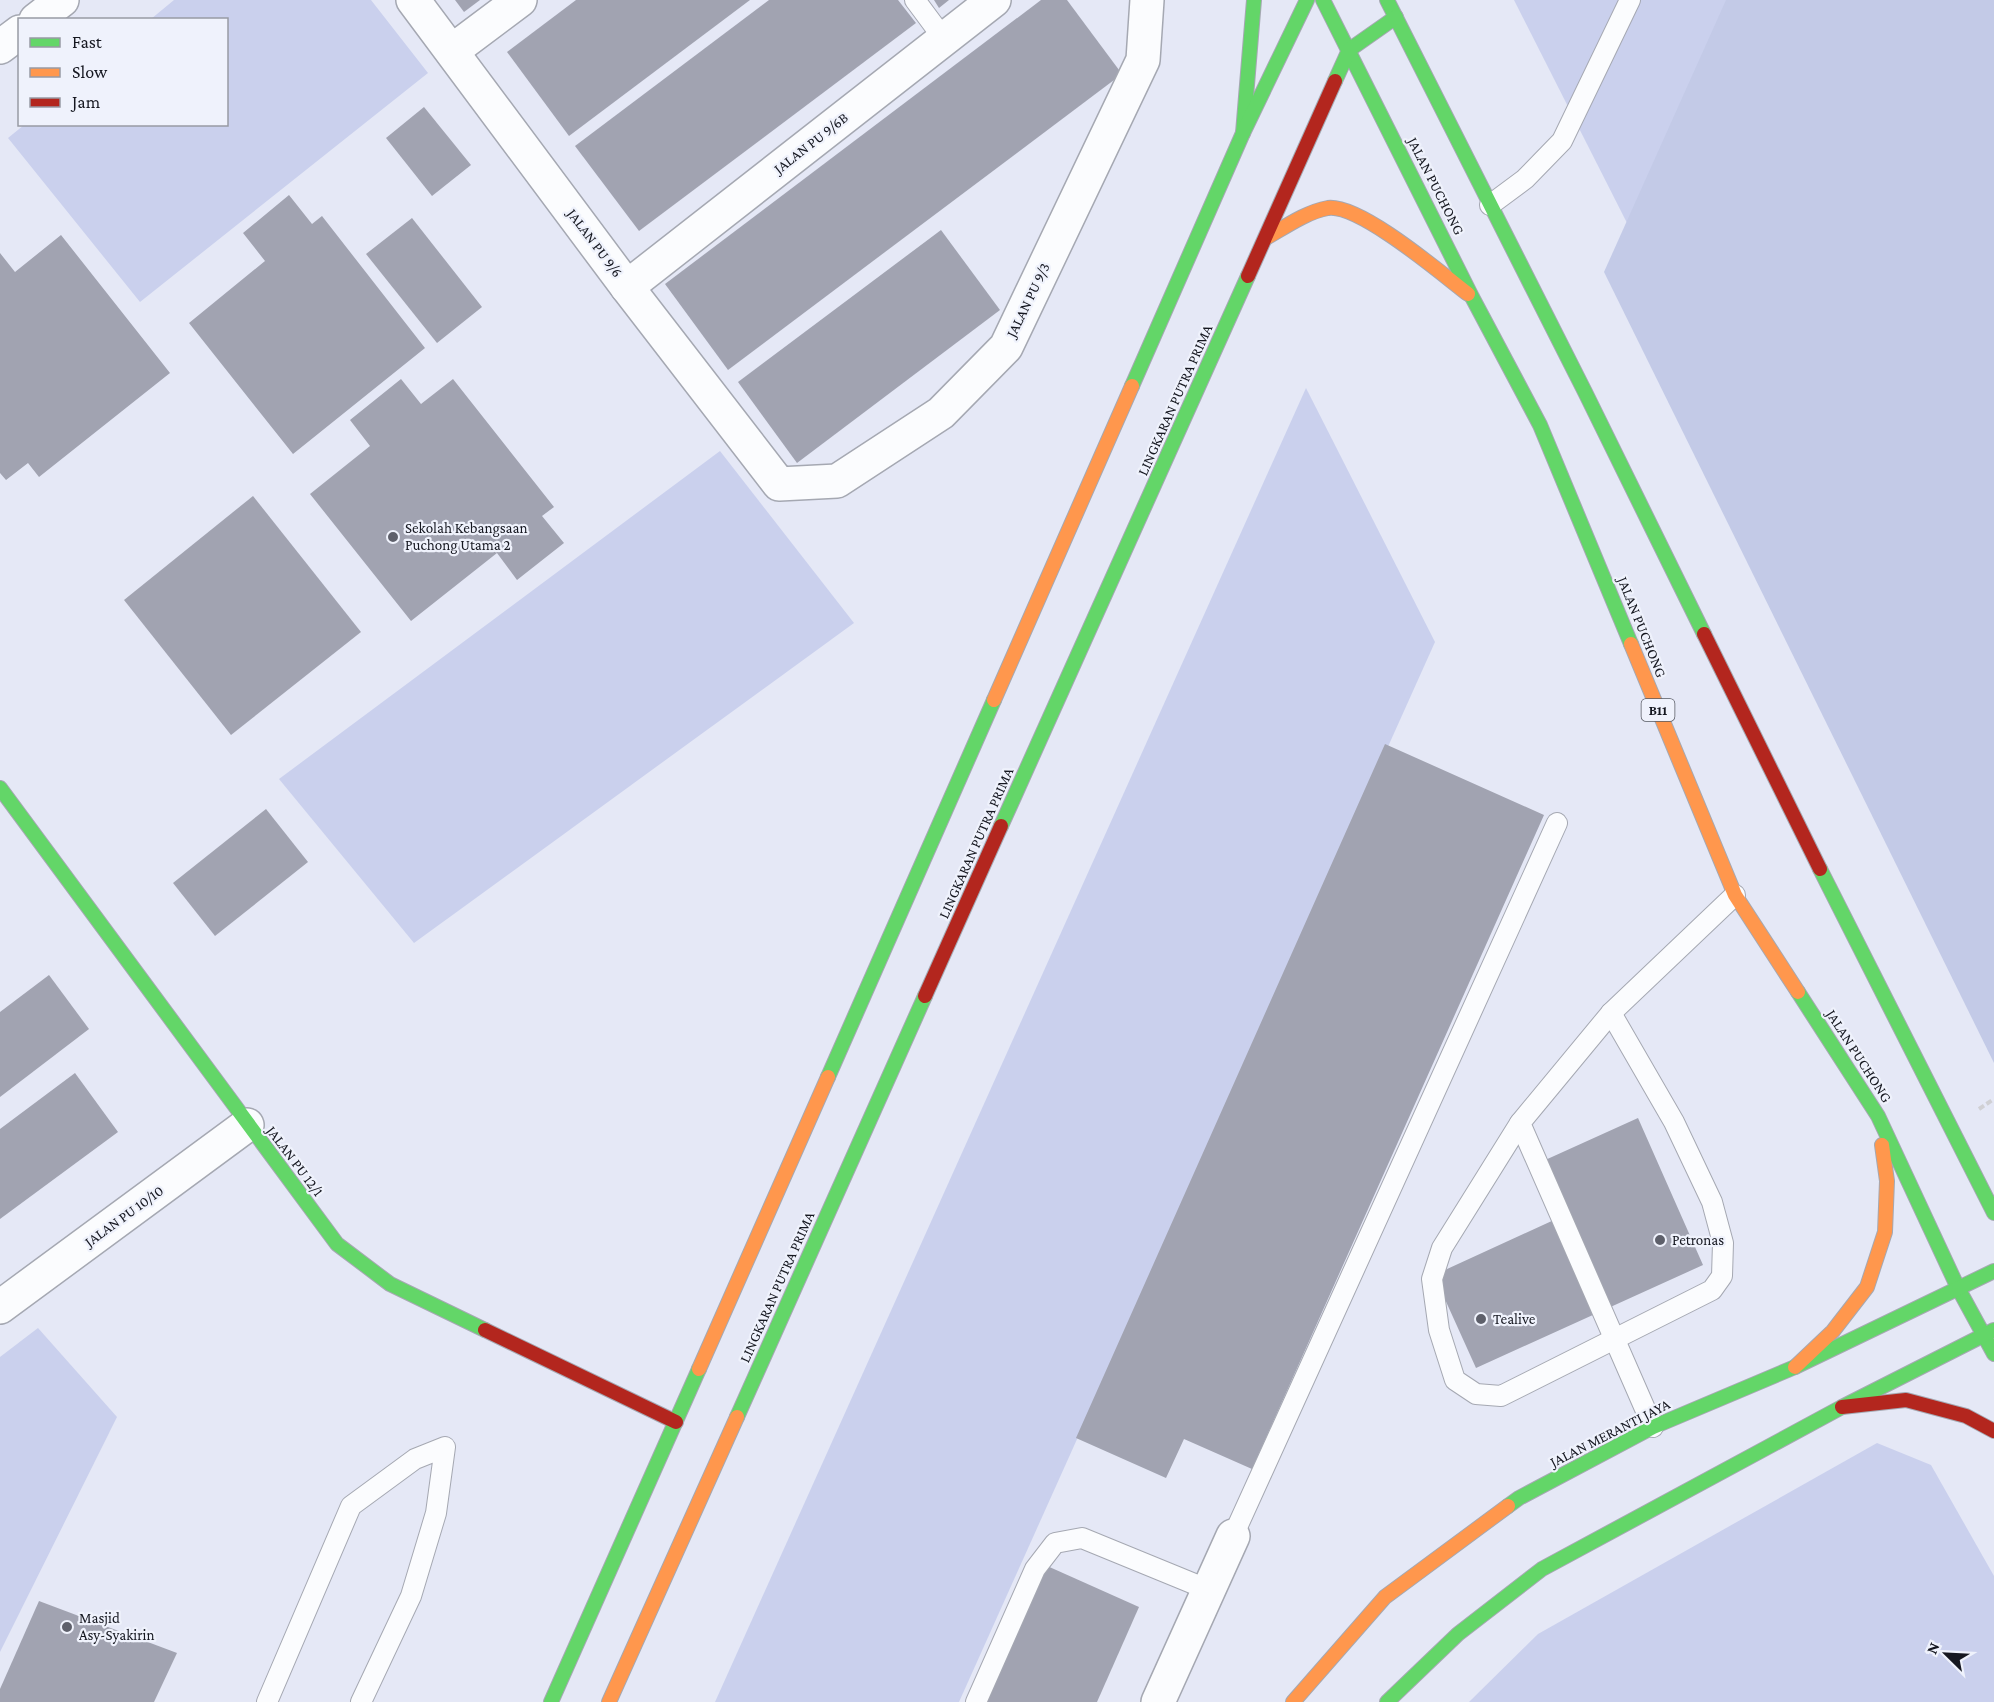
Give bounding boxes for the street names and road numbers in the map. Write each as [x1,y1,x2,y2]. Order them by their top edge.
street label: JALAN PU 9/6B [769,109,852,179]
street label: JALAN PUCHONG [1403,133,1467,238]
street label: JALAN PU 9/6 [562,204,626,281]
street label: JALAN PU 9/3 [1002,260,1054,342]
street label: LINGKARAN PUTRA PRIMA [1134,322,1216,478]
street label: JALAN PUCHONG [1613,573,1669,680]
road number: B11 [1642,699,1674,721]
street label: LINGKARAN PUTRA PRIMA [935,765,1017,921]
street label: JALAN PUCHONG [1821,1005,1895,1106]
street label: JALAN PU 12/1 [261,1121,327,1200]
street label: JALAN PU 10/10 [80,1182,167,1252]
street label: LINGKARAN PUTRA PRIMA [736,1209,818,1365]
street label: JALAN MERANTI JAYA [1546,1396,1673,1472]

